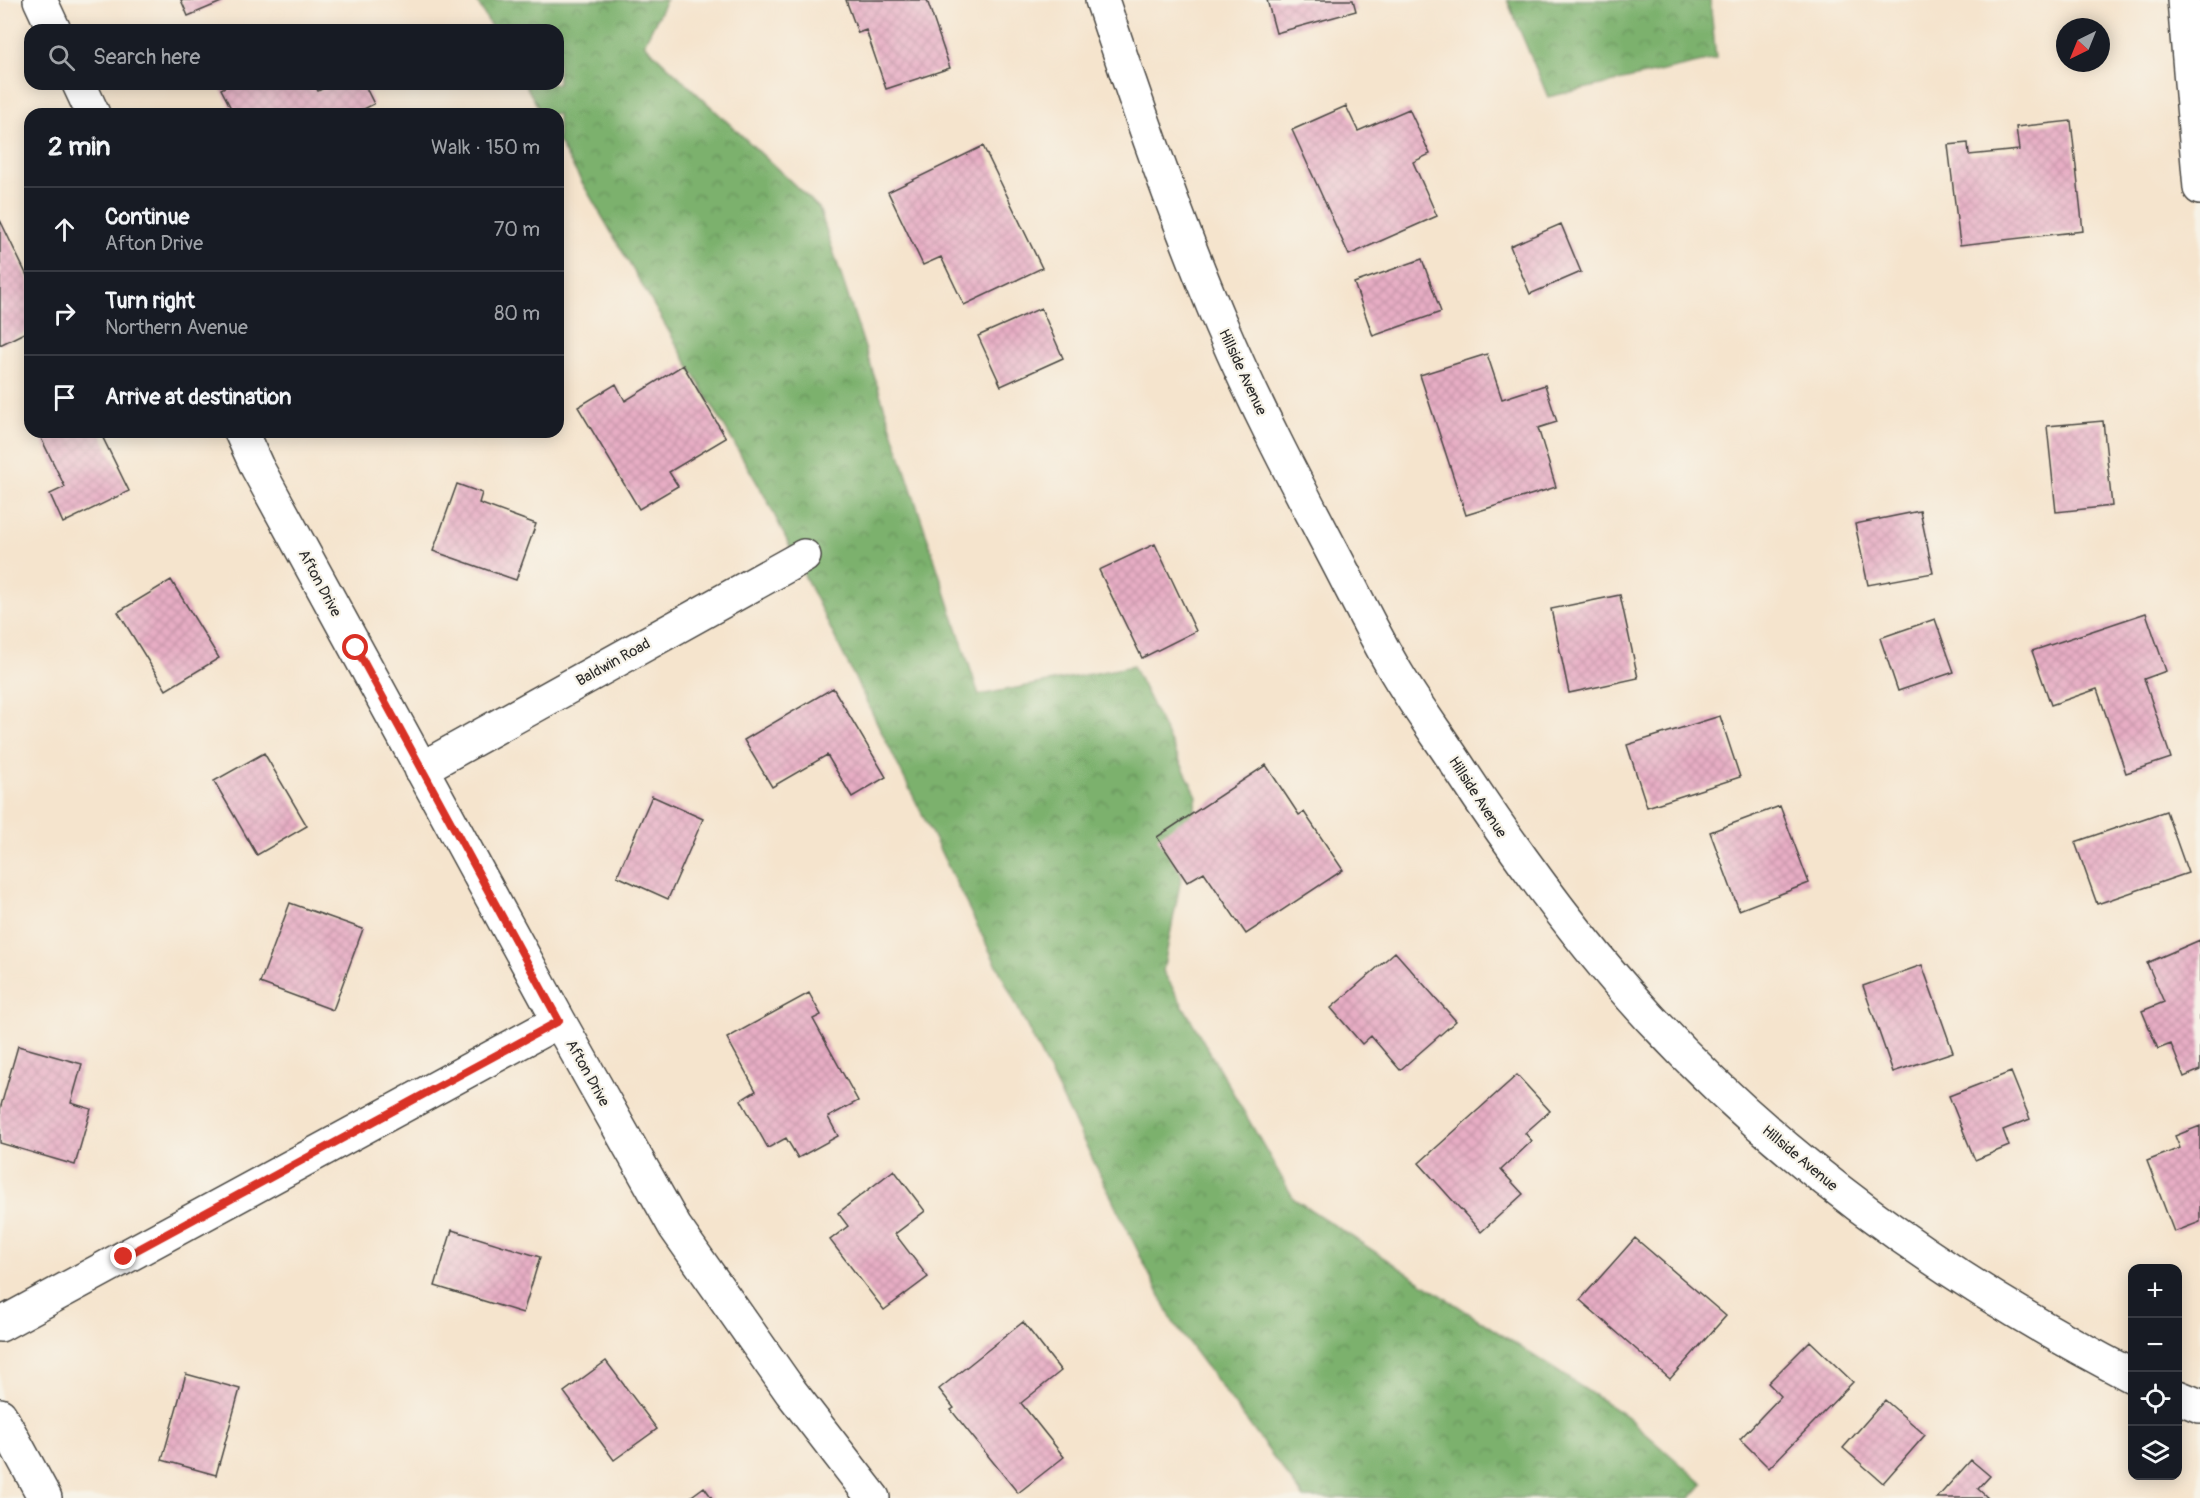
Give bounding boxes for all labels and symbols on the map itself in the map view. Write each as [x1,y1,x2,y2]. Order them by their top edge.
north arrow [2056,18,2110,72]
street label: Hillside Avenue [1214,326,1271,419]
street label: Afton Drive [294,546,345,621]
route start [342,634,368,660]
street label: Baldwin Road [573,634,654,691]
street label: Hillside Avenue [1444,753,1511,842]
street label: Afton Drive [561,1036,614,1111]
street label: Hillside Avenue [1758,1121,1842,1196]
route end [110,1243,136,1269]

